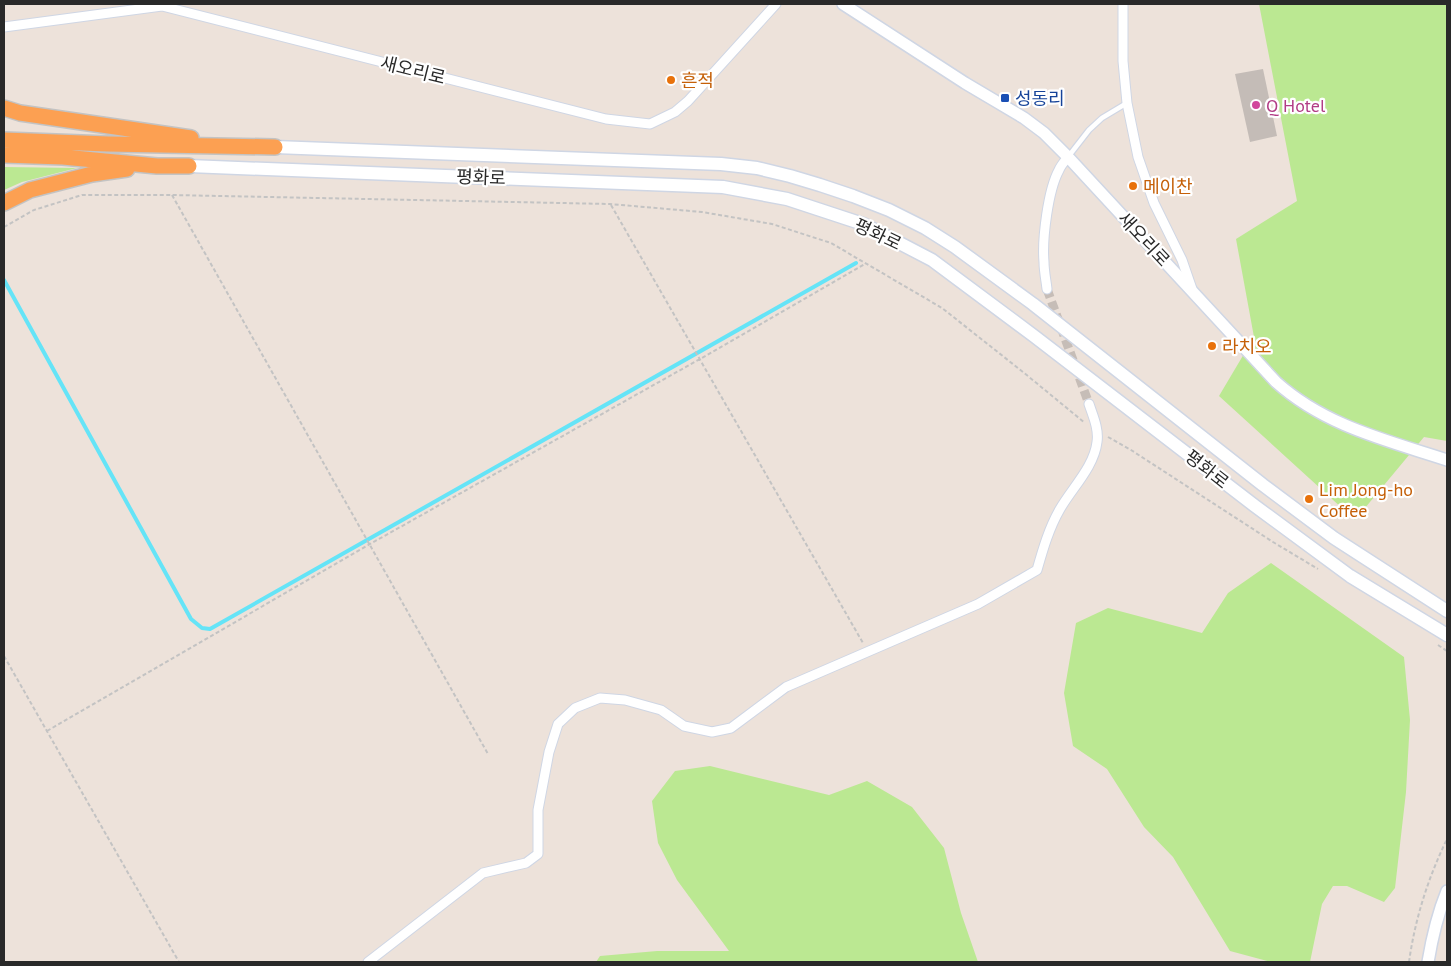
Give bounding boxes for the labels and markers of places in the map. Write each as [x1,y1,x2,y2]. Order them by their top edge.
place label: 흔적 [681,69,714,92]
marker: 흔적 [665,74,677,86]
place label: 성동리 [1015,87,1065,110]
marker: 성동리 [999,92,1011,104]
place label: Q Hotel [1266,94,1326,117]
marker: Q Hotel [1250,99,1262,111]
place label: 메이찬 [1143,175,1193,198]
marker: 메이찬 [1127,180,1139,192]
place label: 라치오 [1222,335,1272,358]
marker: 라치오 [1206,340,1218,352]
place label: Lim Jong-ho Coffee [1319,478,1413,522]
marker: Lim Jong-ho Coffee [1303,493,1315,505]

